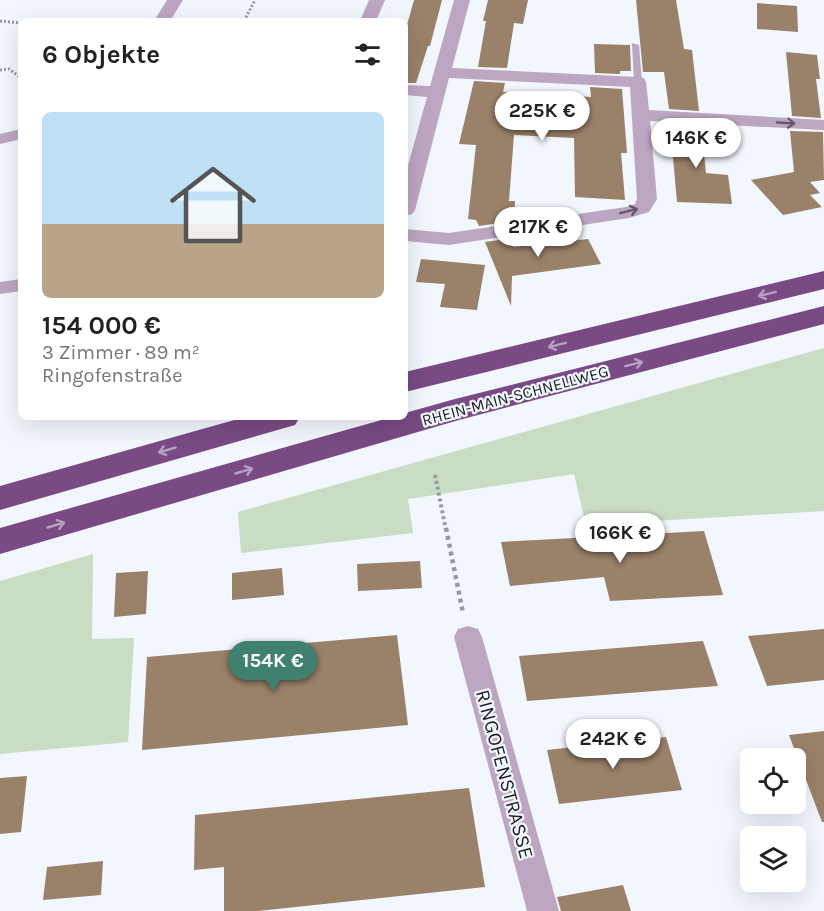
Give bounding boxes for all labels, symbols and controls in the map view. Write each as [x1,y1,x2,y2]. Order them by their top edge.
icon: filters [351,38,384,71]
text: 6 Objekte [42,39,160,70]
pin: 225K € [493,91,591,142]
text: 225K € [509,99,575,122]
one-way arrow [776,117,796,128]
pin: 146K € [647,118,745,169]
text: 146K € [665,126,727,149]
icon: home [159,151,267,259]
one-way arrow [619,205,638,217]
pin: 217K € [489,207,587,258]
text: 217K € [508,215,568,238]
one-way arrow [758,288,777,300]
text: 154 000 € [42,310,161,341]
one-way arrow [548,339,567,351]
text: 3 Zimmer · 89 m² [42,341,200,364]
one-way arrow [624,357,643,369]
street label: RHEIN-MAIN-SCHNELLWEG [420,361,610,430]
text: Ringofenstraße [42,364,183,387]
one-way arrow [158,445,177,456]
one-way arrow [234,465,253,476]
pin: 166K € [571,513,669,564]
one-way arrow [46,519,65,530]
text: 166K € [589,521,651,544]
pin: 154K € [224,641,322,692]
text: 154K € [242,649,304,672]
street label: RINGOFENSTRASSE [471,687,538,861]
pin: 242K € [564,719,662,770]
text: 242K € [580,727,646,750]
map controls [740,748,806,892]
button: locate [740,748,806,814]
button: layers [740,826,806,892]

